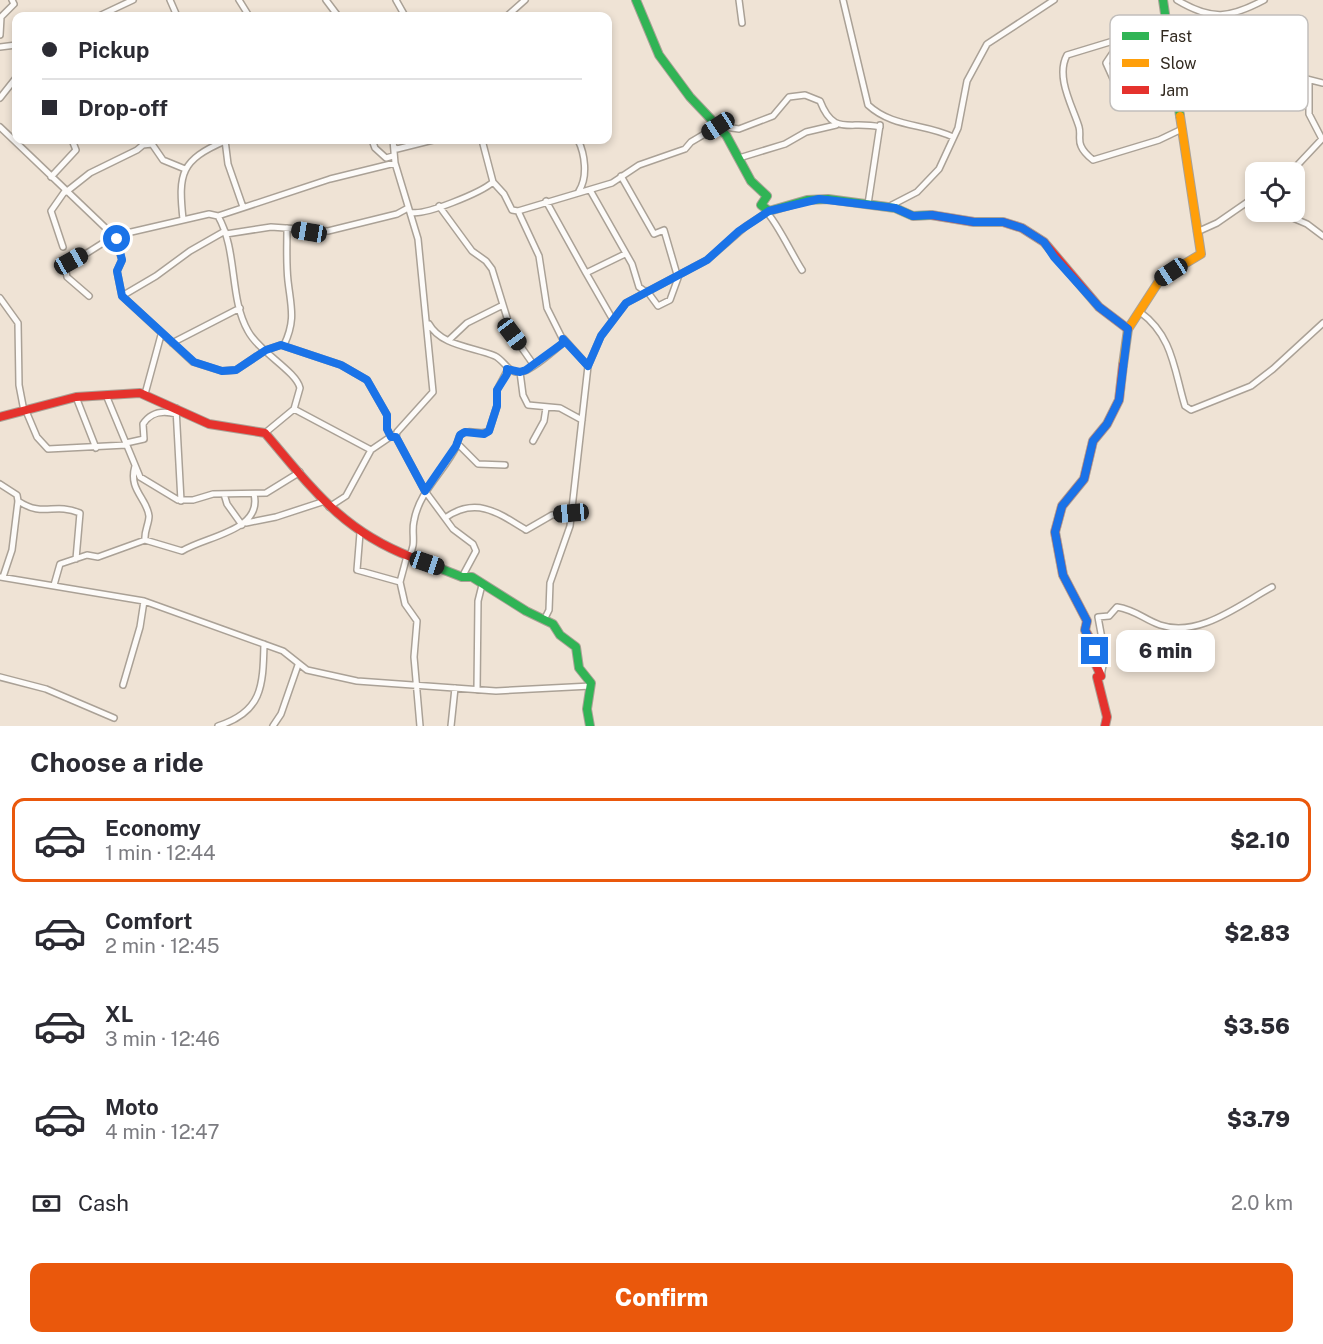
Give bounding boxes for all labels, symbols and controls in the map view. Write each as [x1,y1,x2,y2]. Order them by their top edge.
legend [1110,15,1308,111]
text: Fast [1160,27,1192,46]
text: Pickup [78,37,149,63]
text: Slow [1160,54,1197,73]
text: Jam [1160,81,1189,100]
text: Drop-off [78,95,168,121]
car [698,109,738,143]
map controls [1245,162,1305,222]
button: locate [1245,162,1305,222]
car [290,220,328,244]
route start [103,225,130,252]
car [51,244,91,278]
car [1151,255,1191,289]
car [494,314,530,354]
car [552,502,590,524]
car [407,549,447,577]
callout: 6 min [1116,630,1215,672]
route end [1081,637,1108,664]
text: 6 min [1139,639,1192,663]
text: Choose a ride [30,746,204,778]
icon: car [33,813,87,867]
text: Economy [105,815,201,841]
text: $2.10 [1230,827,1290,853]
text: 1 min · 12:44 [105,841,216,865]
icon: car [33,906,87,960]
text: Comfort [105,908,192,934]
text: $2.83 [1224,920,1290,946]
text: 2 min · 12:45 [105,934,220,958]
icon: car [33,999,87,1053]
text: XL [105,1001,133,1027]
text: $3.56 [1223,1013,1290,1039]
text: 3 min · 12:46 [105,1027,220,1051]
icon: car [33,1092,87,1146]
text: Moto [105,1094,159,1120]
text: $3.79 [1227,1106,1290,1132]
text: 4 min · 12:47 [105,1120,220,1144]
icon: cash [30,1187,63,1220]
text: Cash [78,1190,129,1216]
text: 2.0 km [1231,1191,1293,1215]
button: Confirm [30,1263,1293,1332]

